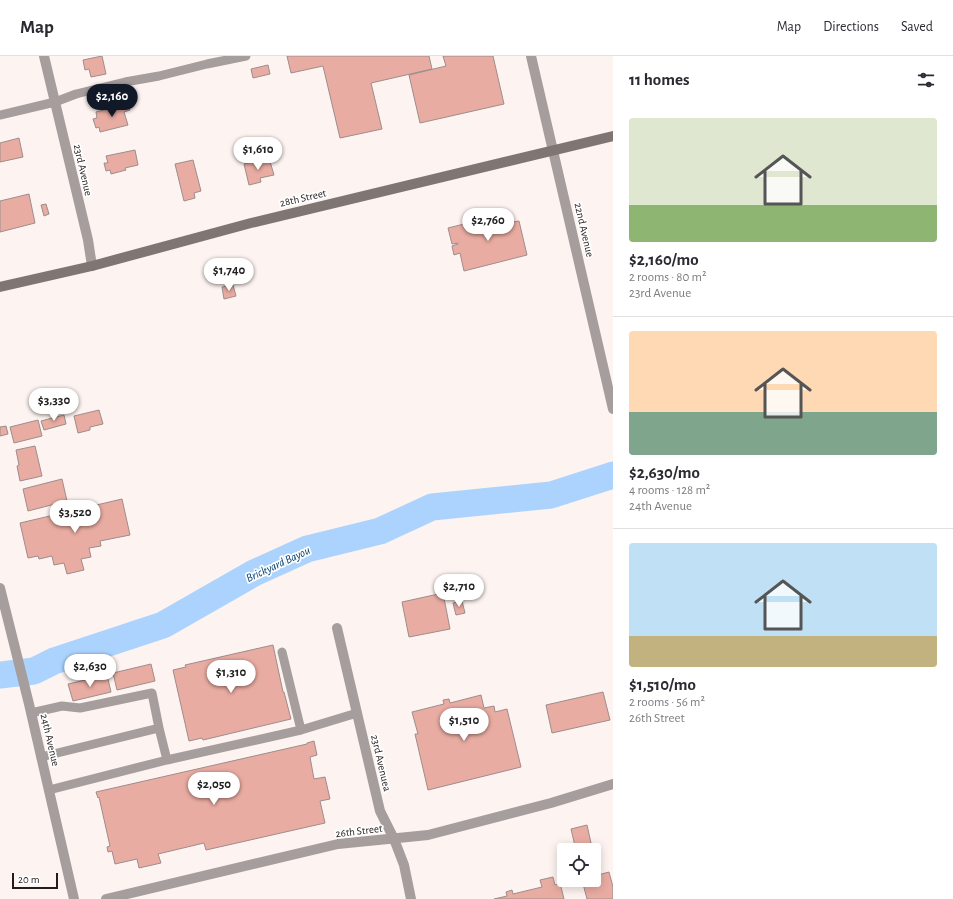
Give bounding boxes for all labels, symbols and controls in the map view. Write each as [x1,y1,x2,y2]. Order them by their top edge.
text: Map [20,18,54,37]
text: Map [777,20,801,34]
text: Directions [823,20,879,34]
text: Saved [901,20,933,34]
icon: filters [915,69,937,91]
text: 11 homes [629,71,689,88]
pin: $2,160 [79,84,145,118]
text: $2,160 [96,90,128,103]
pin: $1,610 [225,137,291,171]
street label: 23rd Avenue [72,143,94,197]
text: $1,610 [242,143,274,156]
icon: home [747,144,819,216]
street label: 28th Street [279,187,328,209]
street label: 22nd Avenue [572,202,596,258]
pin: $2,760 [455,208,521,242]
text: $2,760 [471,214,505,227]
text: $2,160/mo [629,251,699,268]
pin: $1,740 [196,258,262,292]
text: $1,740 [213,264,245,277]
text: 2 rooms · 80 m² [629,271,706,284]
text: 23rd Avenue [629,287,691,300]
icon: home [747,357,819,429]
pin: $3,330 [21,388,87,422]
text: $3,330 [38,394,70,407]
text: $2,630/mo [629,464,700,481]
text: 4 rooms · 128 m² [629,484,710,497]
pin: $3,520 [42,500,108,534]
text: 24th Avenue [629,500,692,513]
text: $3,520 [59,506,91,519]
water label: Brickyard Bayou [244,544,312,584]
icon: home [747,569,819,641]
pin: $2,710 [426,574,492,608]
text: $2,710 [443,580,475,593]
pin: $2,630 [57,654,123,688]
text: $2,630 [73,660,107,673]
pin: $1,310 [198,660,264,694]
text: $1,310 [216,666,246,679]
text: $1,510/mo [629,676,696,693]
text: 2 rooms · 56 m² [629,696,705,709]
pin: $1,510 [431,708,497,742]
text: 26th Street [629,712,685,725]
street label: 24th Avenue [39,713,61,767]
text: $1,510 [449,714,479,727]
street label: 23rd Avenuea [369,734,393,792]
pin: $2,050 [181,772,247,806]
text: $2,050 [197,778,231,791]
street label: 26th Street [335,823,384,839]
map controls [557,843,601,887]
button: locate [557,843,601,887]
scale bar [12,871,58,890]
text: 20 m [18,874,39,885]

